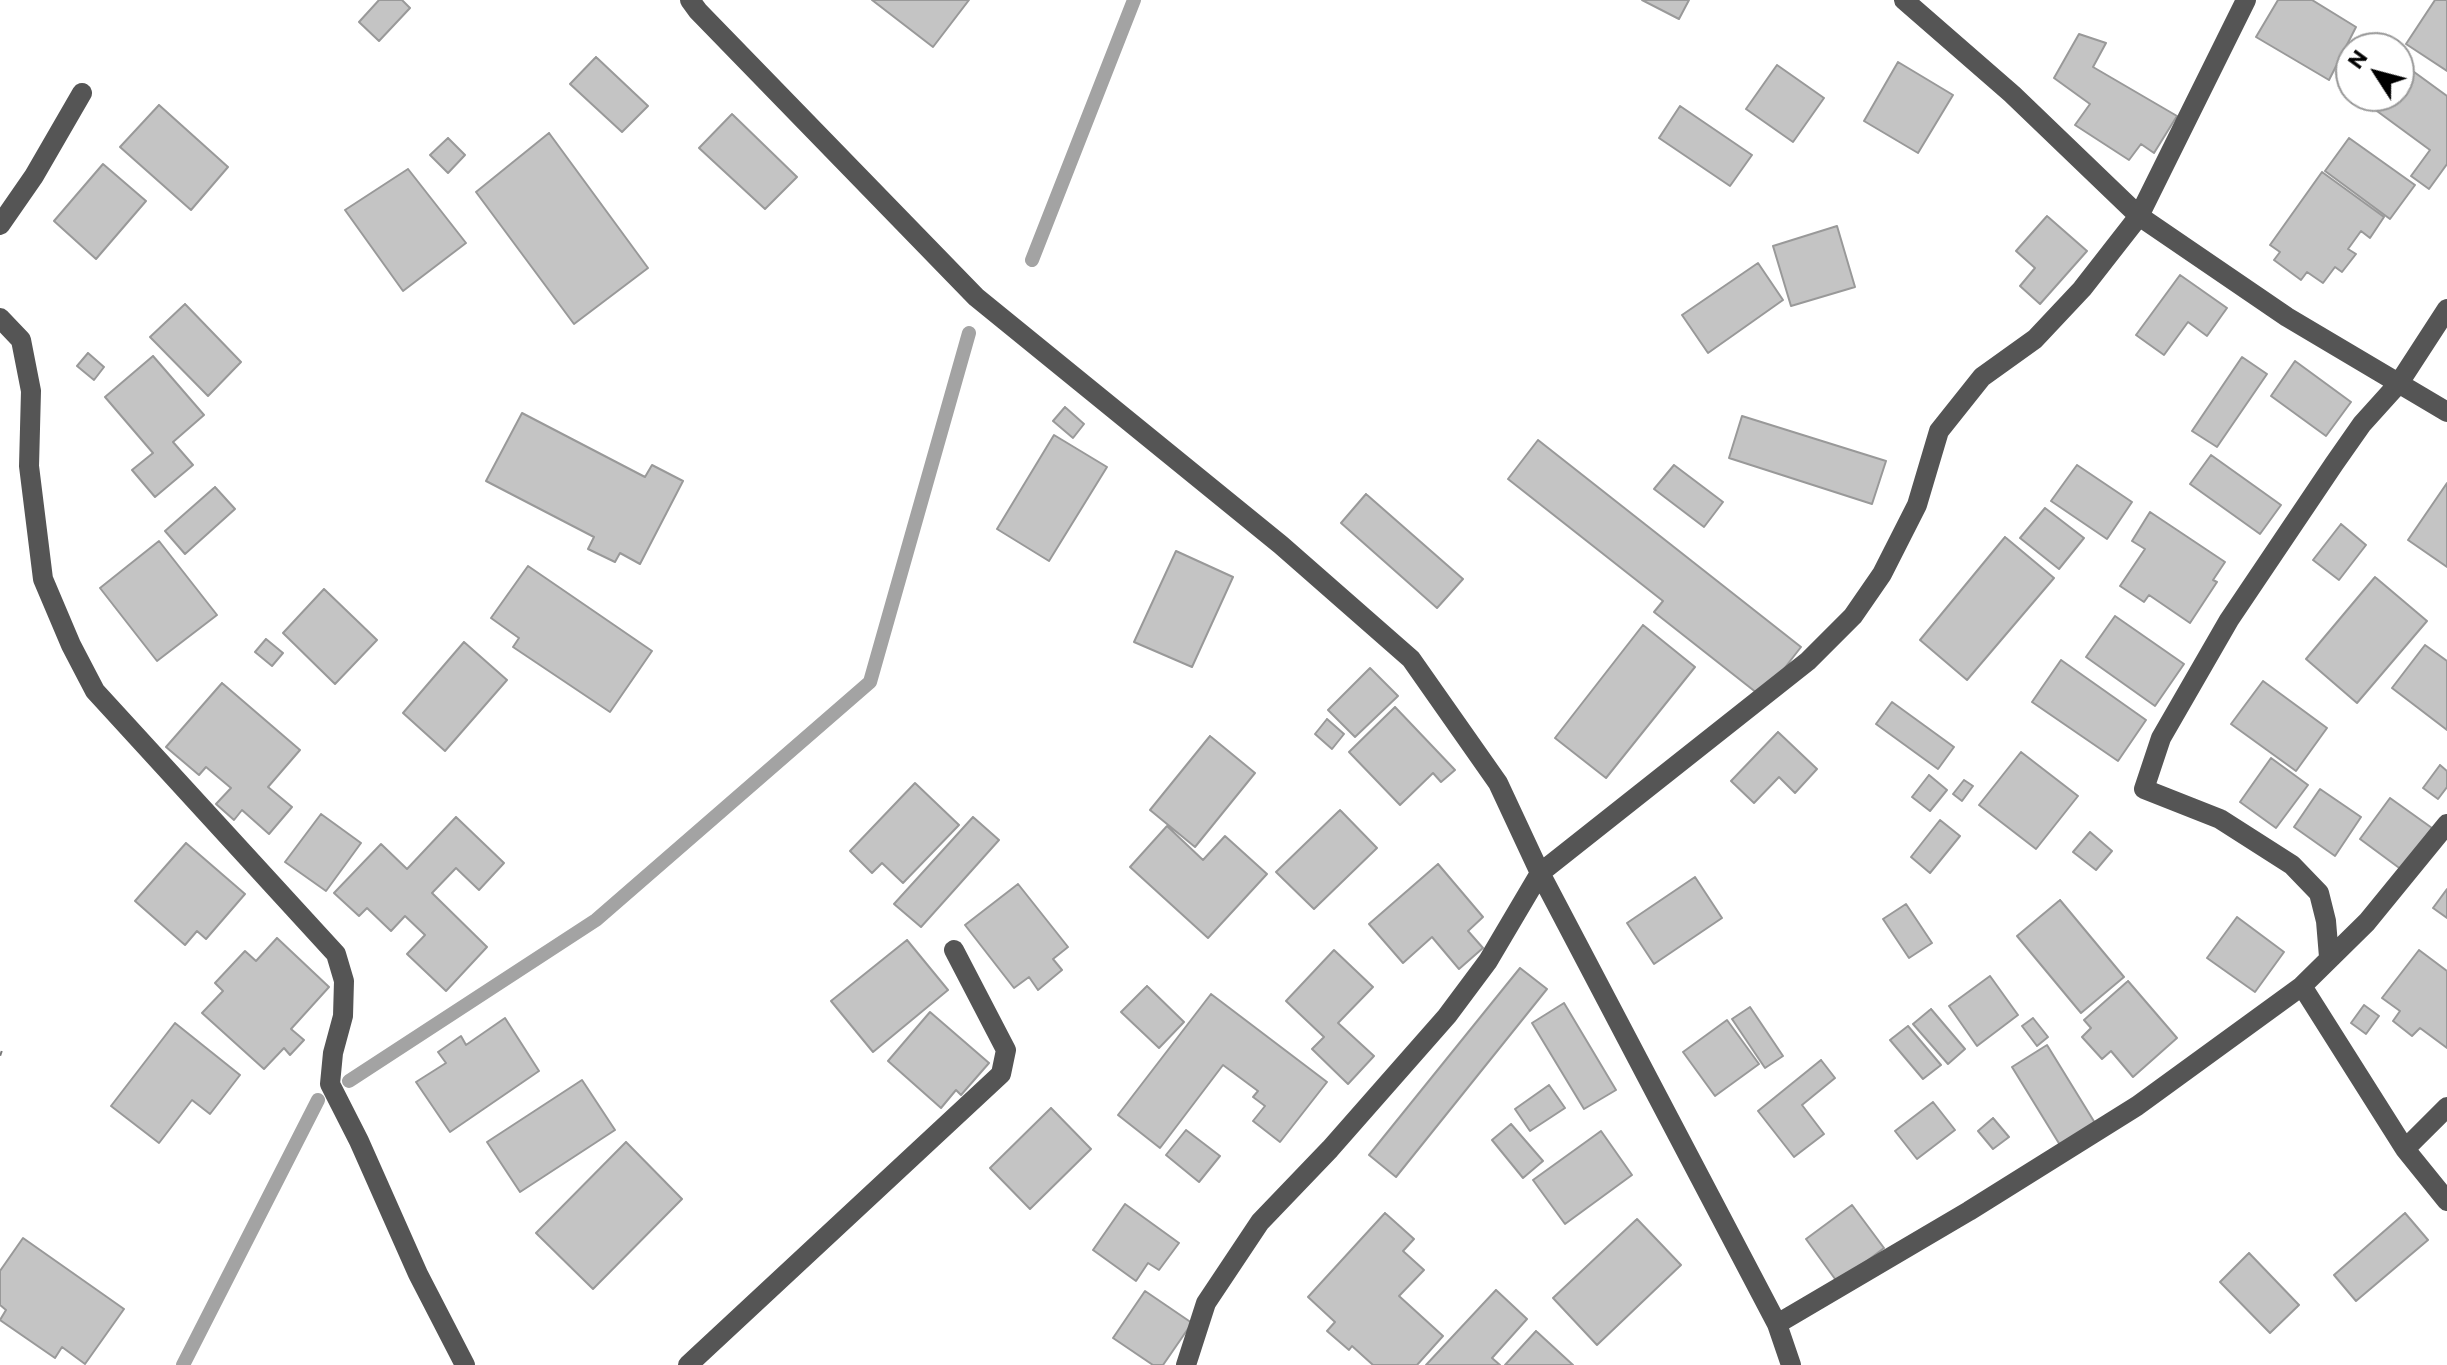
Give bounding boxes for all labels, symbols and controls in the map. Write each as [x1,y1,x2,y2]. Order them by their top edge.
north arrow [2335,32,2415,112]
text: N [2341,44,2373,73]

